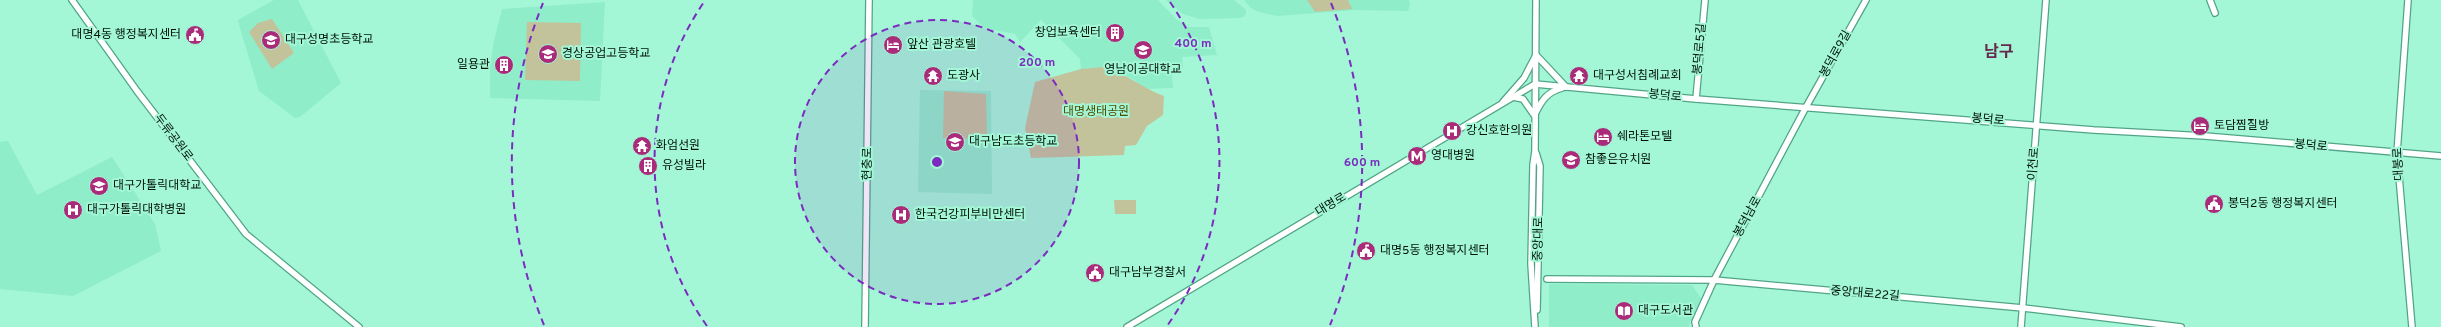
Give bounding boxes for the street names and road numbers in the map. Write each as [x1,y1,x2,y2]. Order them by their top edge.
street label: 봉덕로5길 [1690,23,1710,75]
street label: 봉덕로9길 [1817,28,1855,80]
street label: 봉덕로 [1648,86,1682,106]
street label: 두류공원로 [150,111,196,165]
street label: 봉덕로 [1971,111,2005,129]
street label: 봉덕로 [2294,137,2328,155]
street label: 현충로 [860,147,876,181]
street label: 이천로 [2025,147,2043,181]
street label: 대봉로 [2390,147,2408,181]
street label: 대명로 [1313,190,1349,220]
street label: 봉덕남로 [1730,194,1766,240]
street label: 중앙대로 [1531,217,1547,261]
street label: 중앙대로22길 [1829,283,1901,305]

